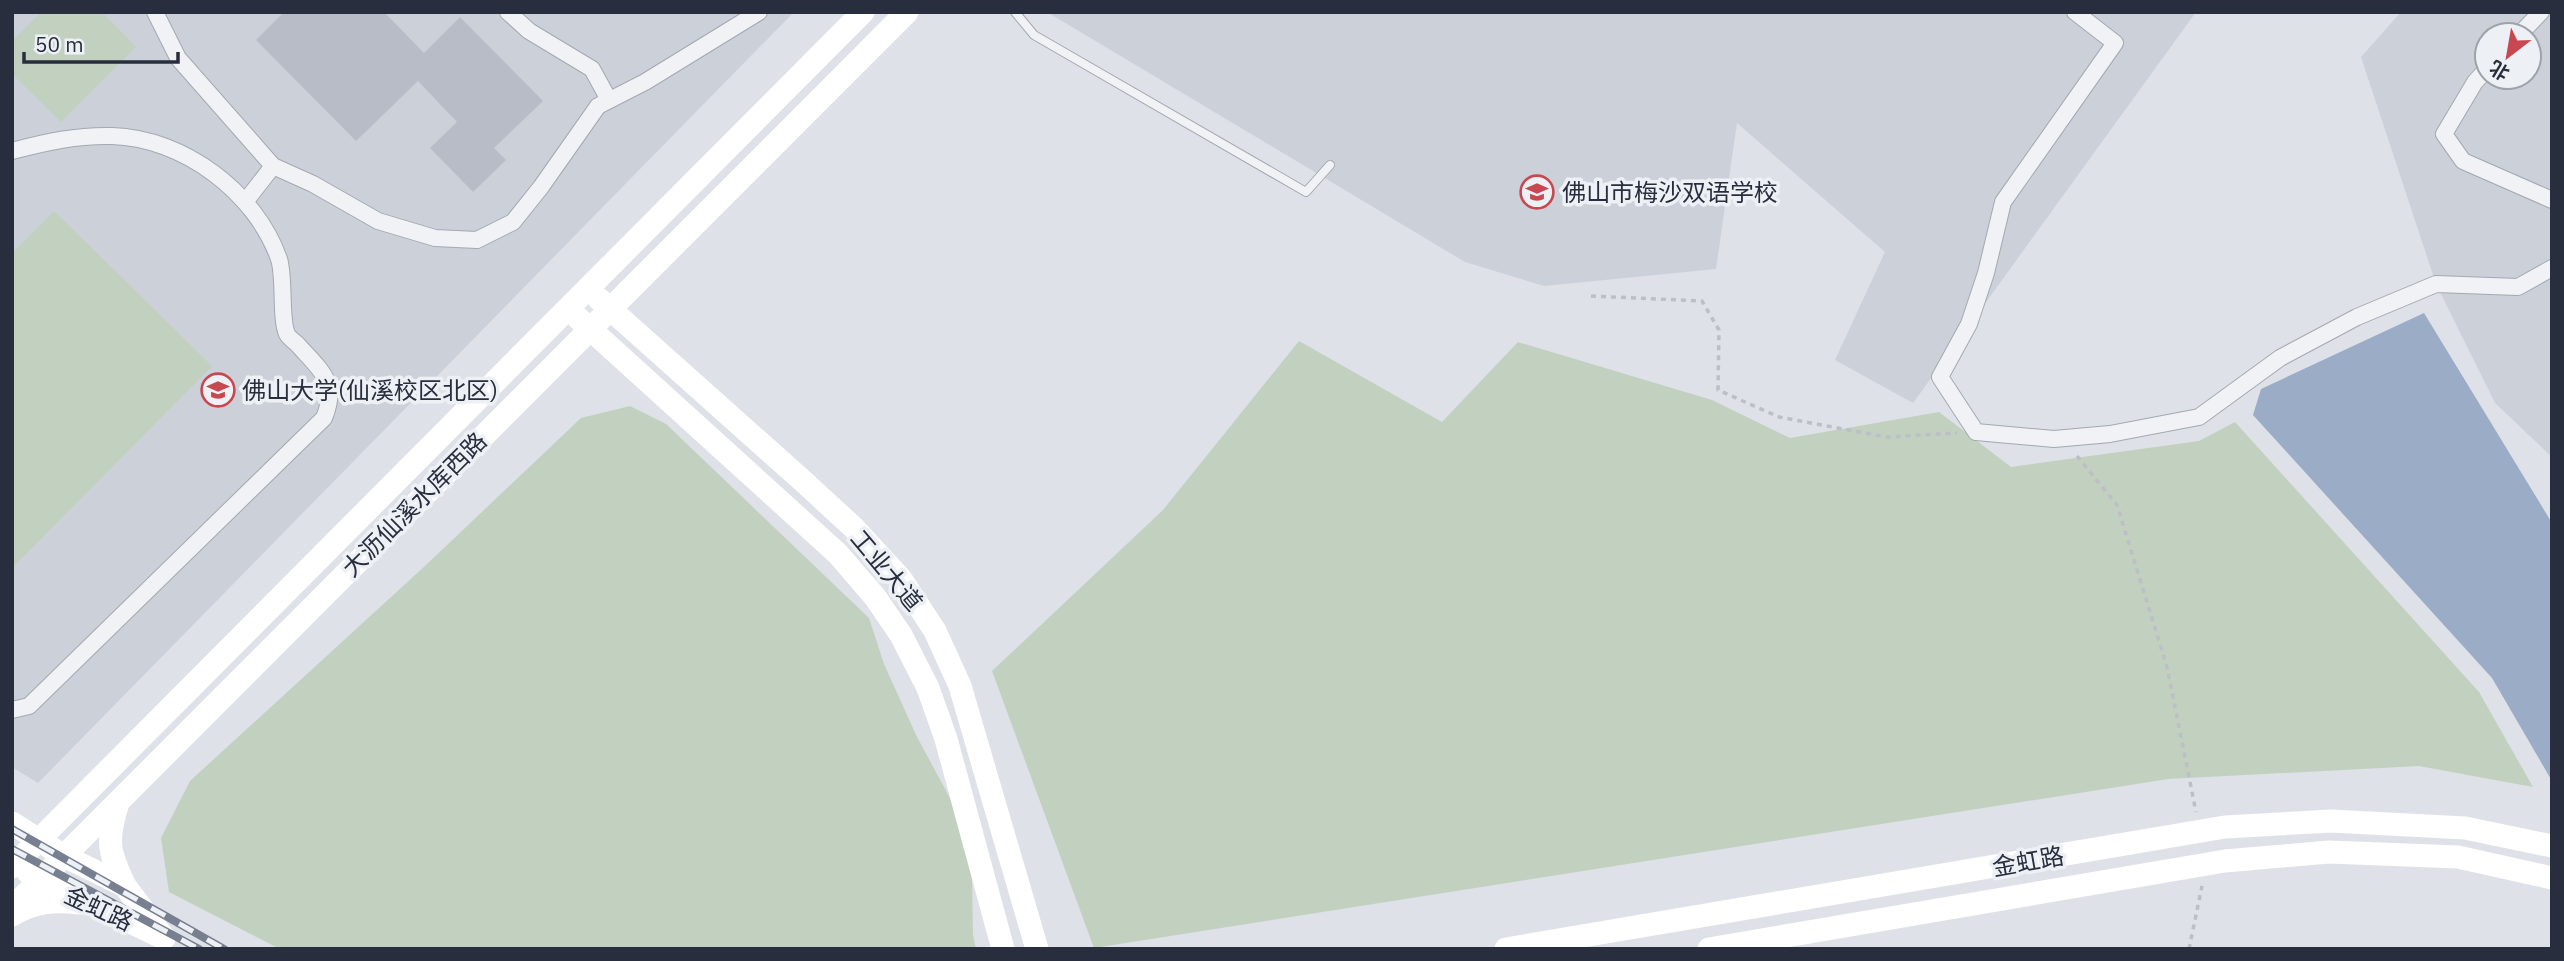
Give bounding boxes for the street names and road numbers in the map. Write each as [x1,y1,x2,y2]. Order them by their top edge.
street label: 大沥仙溪水库西路 [335,425,493,583]
street label: 工业大道 [844,523,930,617]
street label: 金虹路 [1990,839,2066,883]
street label: 金虹路 [60,878,138,938]

